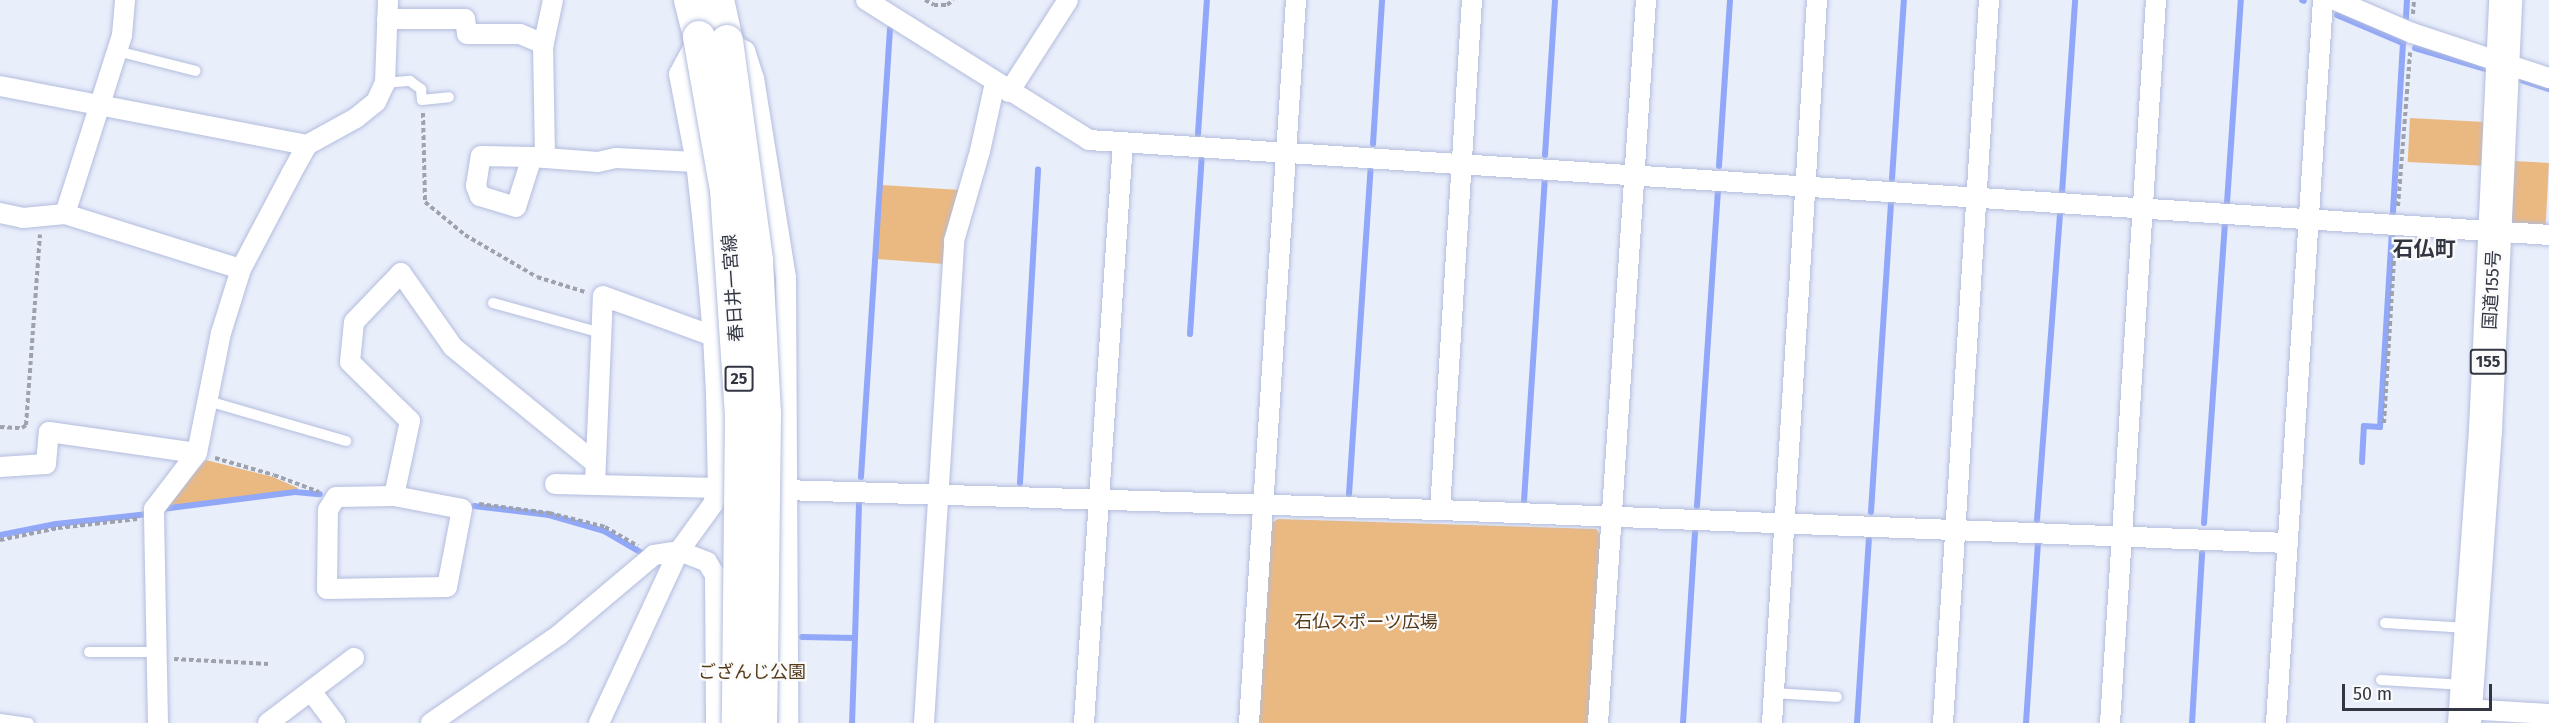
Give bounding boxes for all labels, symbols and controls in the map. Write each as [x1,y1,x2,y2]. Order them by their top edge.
street label: 春日井一宮線 [718,233,748,343]
district label: 石仏町 [2393,236,2455,262]
street label: 国道155号 [2479,250,2505,330]
road number: 155 [2468,349,2508,375]
road number: 25 [724,366,754,392]
park label: 石仏スポーツ広場 [1294,611,1438,633]
park label: ござんじ公園 [698,661,806,683]
scale bar [2345,672,2495,710]
text: 50 m [2353,683,2392,705]

